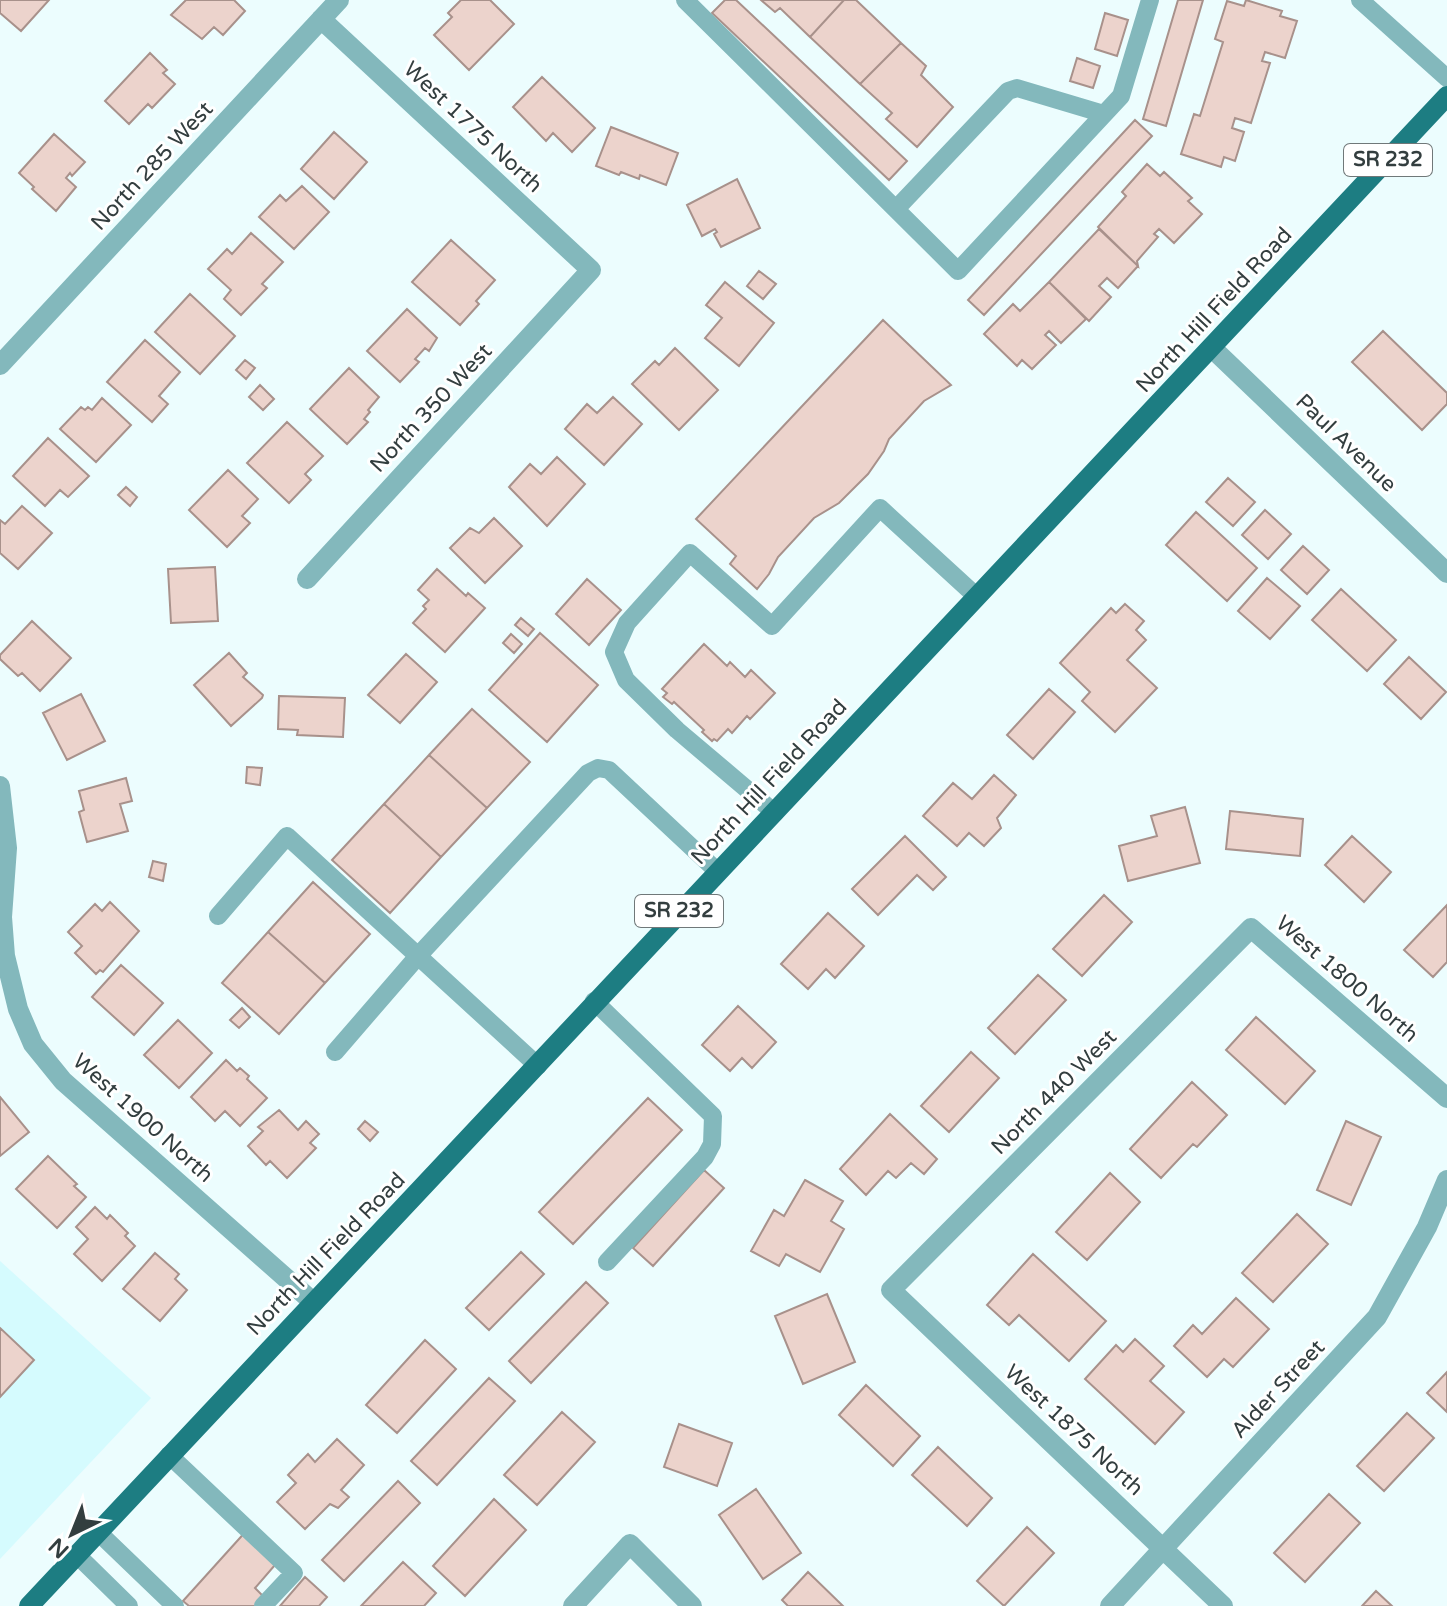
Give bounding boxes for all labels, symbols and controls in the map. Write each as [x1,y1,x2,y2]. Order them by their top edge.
street label: West 1775 North [398,56,548,198]
street label: North 285 West [86,96,218,236]
road number: SR 232 [1344,144,1432,176]
street label: North Hill Field Road [1131,222,1297,398]
street label: North 350 West [365,338,497,478]
street label: Paul Avenue [1290,389,1402,497]
street label: North Hill Field Road [686,694,852,870]
road number: SR 232 [635,895,723,927]
street label: West 1800 North [1270,910,1424,1048]
street label: North 440 West [986,1024,1122,1160]
street label: West 1900 North [67,1048,219,1188]
street label: North Hill Field Road [241,1167,411,1341]
street label: Alder Street [1226,1334,1330,1444]
street label: West 1875 North [999,1359,1149,1501]
north arrow [32,1494,112,1574]
text: N [44,1532,74,1563]

